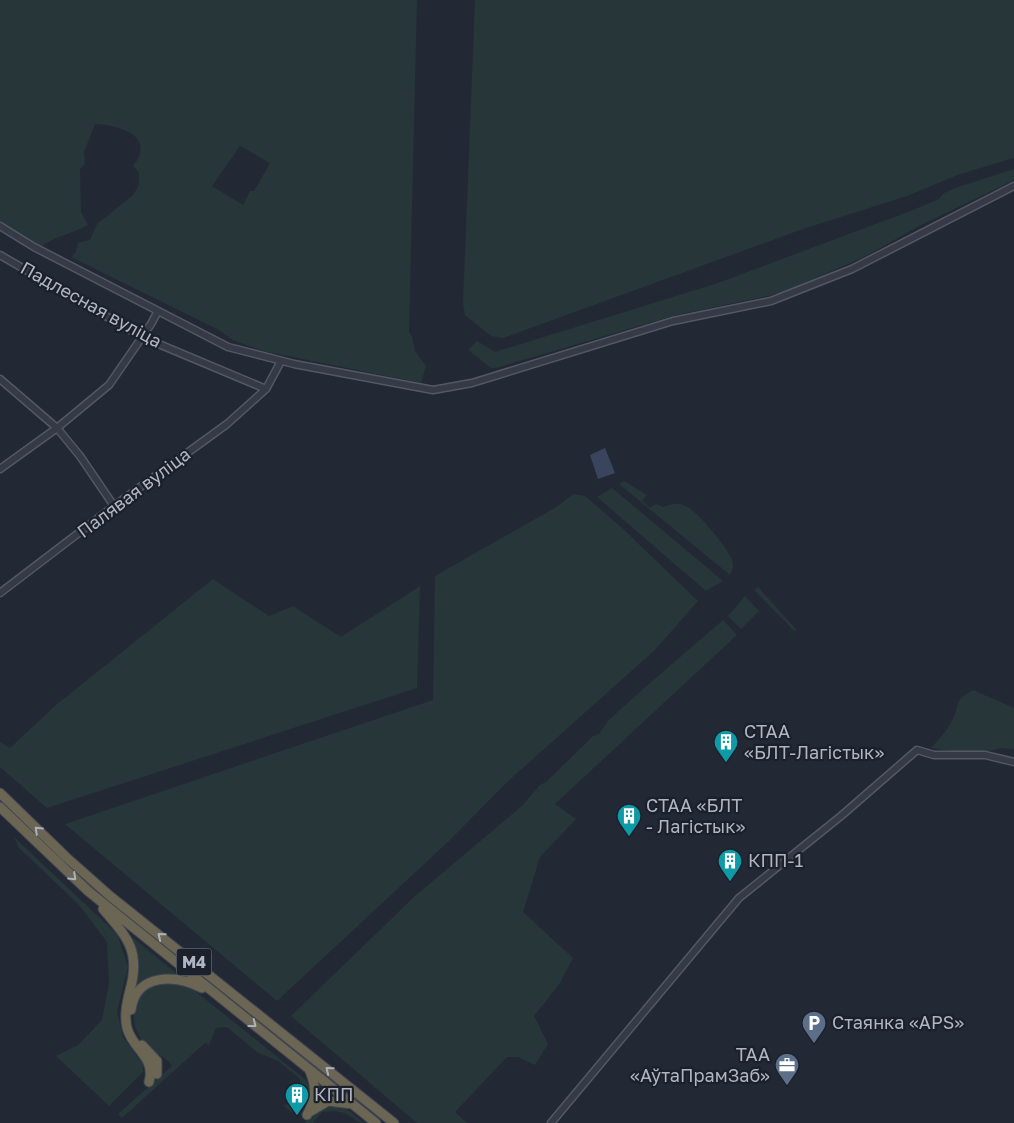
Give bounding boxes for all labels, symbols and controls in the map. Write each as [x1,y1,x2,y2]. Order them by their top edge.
street label: Падлесная вуліца [17,256,166,352]
street label: Палявая вуліца [72,443,194,542]
place label: СТАА «БЛТ-Лагістык» [744,720,884,763]
building icon: СТАА «БЛТ-Лагістык» [713,729,739,763]
place label: СТАА «БЛТ - Лагістык» [646,794,746,837]
building icon: СТАА «БЛТ - Лагістык» [616,803,642,837]
one-way arrow [35,827,44,836]
building icon: КПП-1 [717,848,743,882]
place label: КПП-1 [748,849,803,871]
one-way arrow [68,871,77,880]
one-way arrow [158,934,167,942]
road number: М4 [176,949,212,976]
parking icon: Стаянка «APS» [801,1010,827,1044]
place label: Стаянка «APS» [832,1011,964,1033]
one-way arrow [247,1019,256,1027]
place label: ТАА «АўтаПрамЗаб» [630,1043,770,1086]
office icon: ТАА «АўтаПрамЗаб» [774,1052,800,1086]
one-way arrow [326,1068,335,1076]
building icon: КПП [284,1082,310,1116]
place label: КПП [314,1083,354,1105]

